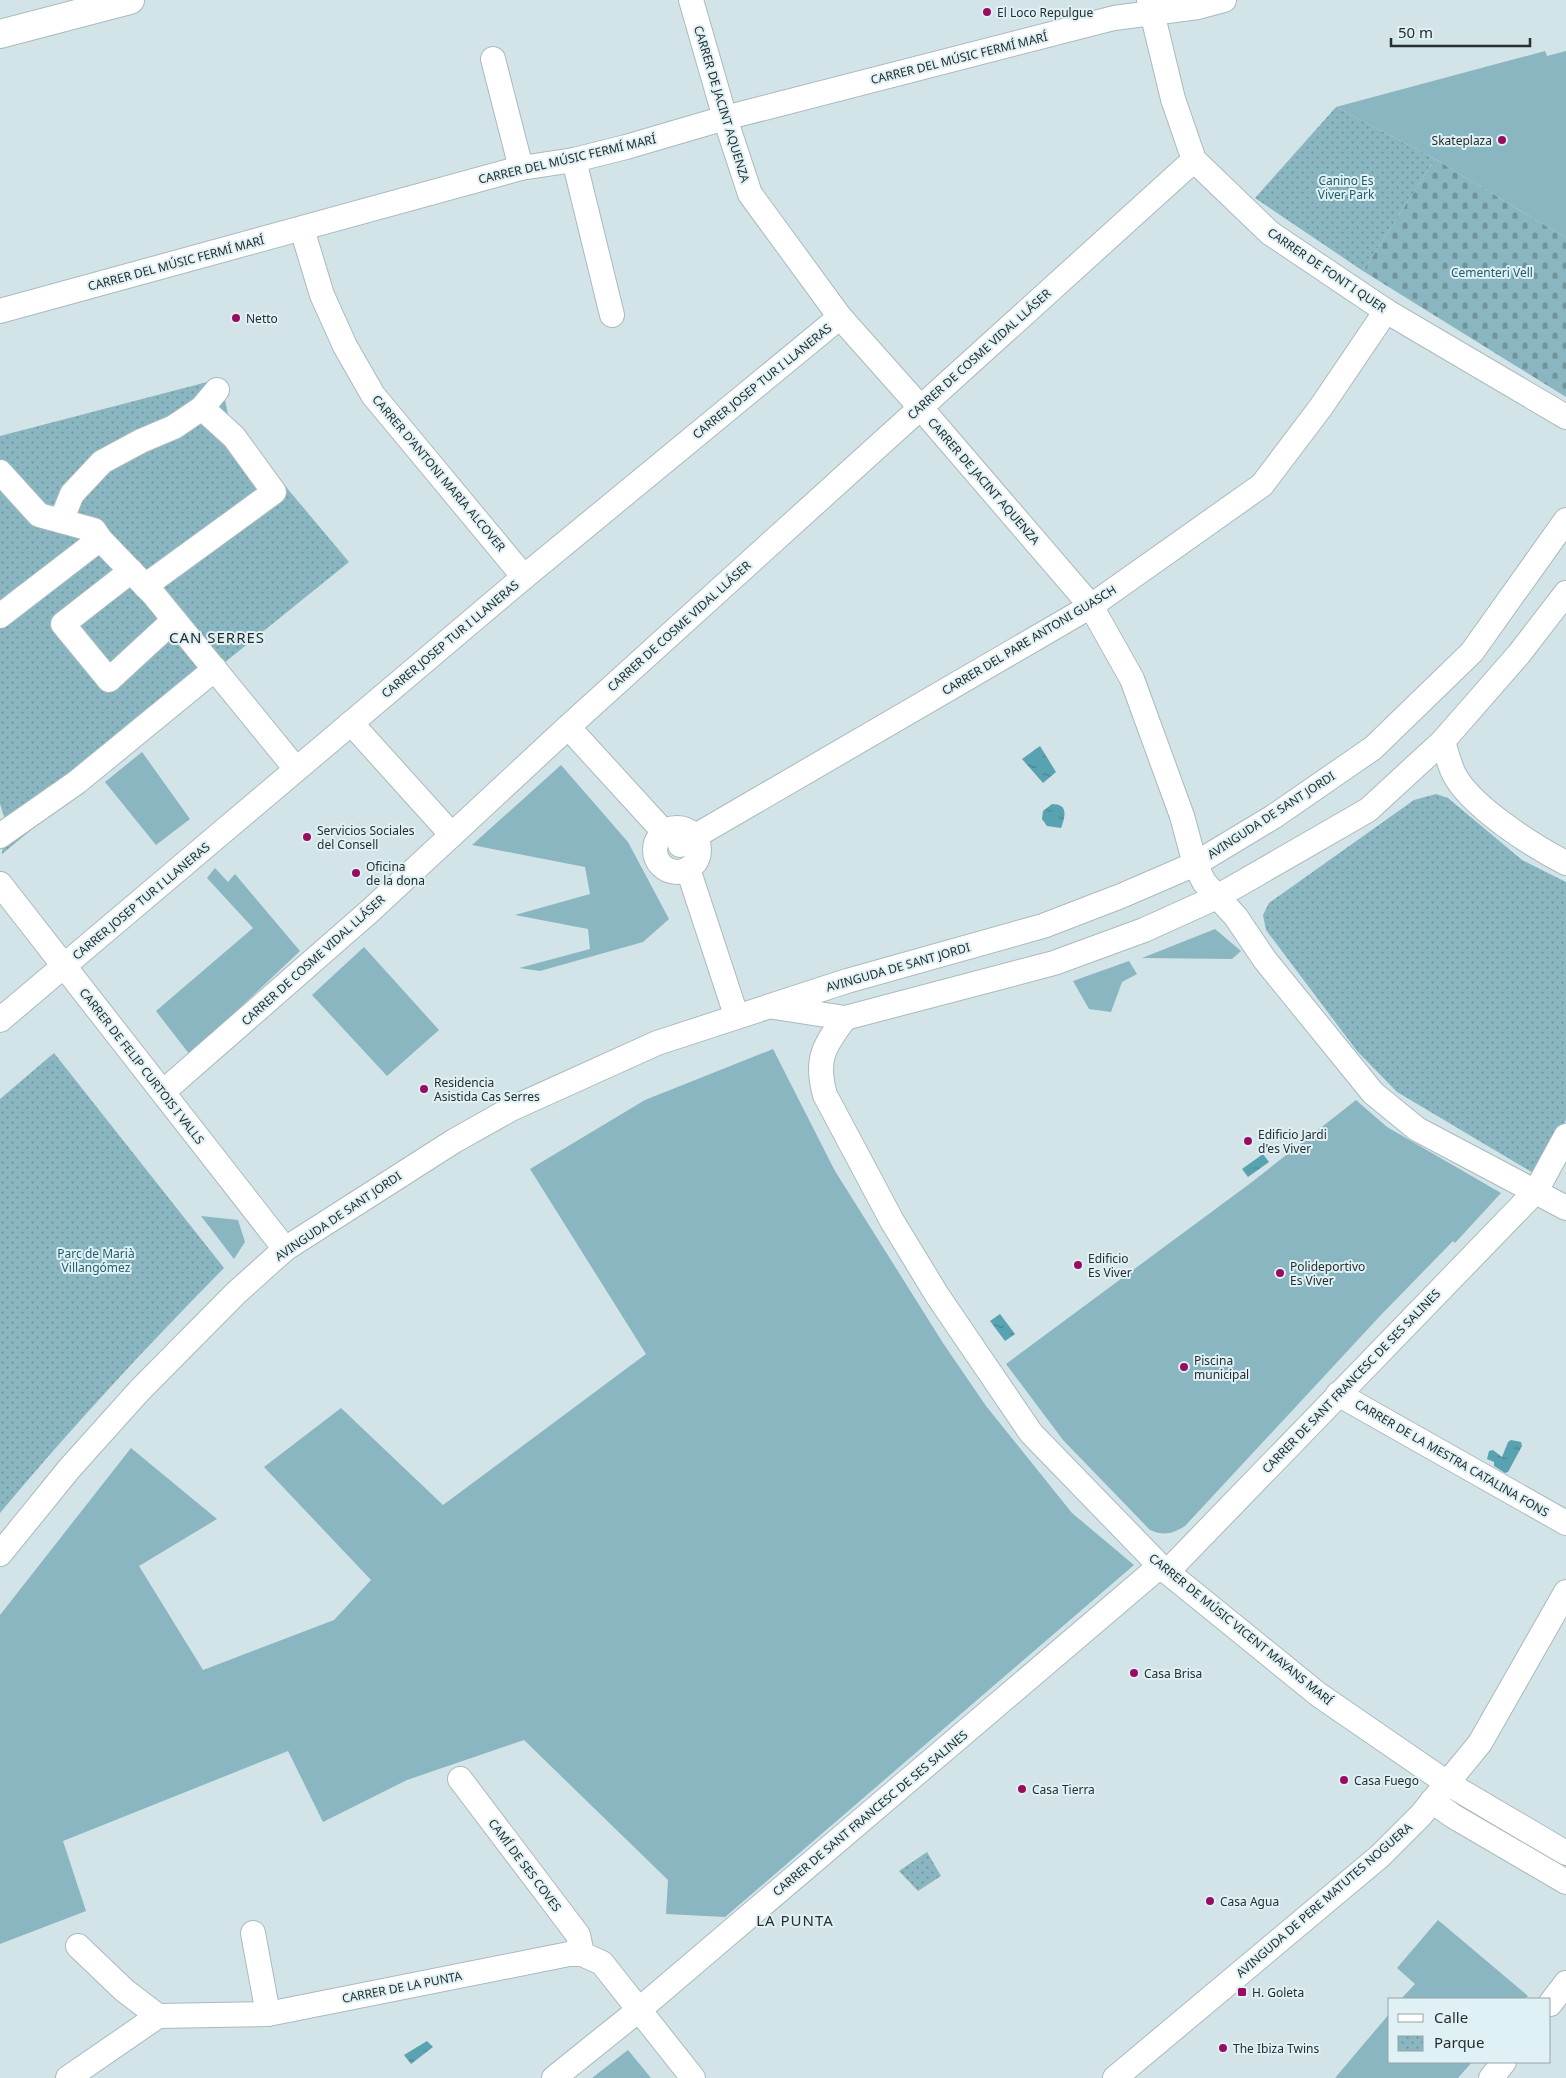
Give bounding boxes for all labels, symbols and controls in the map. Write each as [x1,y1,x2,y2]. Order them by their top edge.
place label: El Loco Repulgue [997,4,1093,21]
marker: El Loco Repulgue [981,6,993,18]
scale bar [1391,15,1530,47]
text: 50 m [1398,22,1433,42]
street label: CARRER DE JACINT AQUENZA [690,24,754,185]
street label: CARRER DEL MÚSIC FERMÍ MARÍ [869,28,1049,88]
street label: CARRER DEL MÚSIC FERMÍ MARÍ [477,130,657,188]
place label: Skateplaza [1432,132,1492,149]
marker: Skateplaza [1496,134,1508,146]
park label: Canino Es Viver Park [1318,172,1375,203]
street label: CARRER DE FONT I QUER [1264,224,1390,316]
street label: CARRER DEL MÚSIC FERMÍ MARÍ [86,231,266,295]
park label: Cementeri Vell [1451,264,1533,281]
street label: CARRER DE COSME VIDAL LLÁSER [904,284,1055,423]
place label: Netto [246,310,278,327]
marker: Netto [230,312,242,324]
street label: CARRER JOSEP TUR I LLANERAS [689,319,836,443]
street label: CARRER D'ANTONI MARIA ALCOVER [368,391,510,555]
street label: CARRER DE JACINT AQUENZA [924,414,1044,548]
street label: CARRER DE COSME VIDAL LLÁSER [604,556,755,695]
street label: CARRER JOSEP TUR I LLANERAS [378,576,523,702]
street label: CARRER DEL PARE ANTONI GUASCH [939,581,1119,699]
district label: CAN SERRES [169,627,265,647]
street label: AVINGUDA DE SANT JORDI [1204,767,1338,863]
place label: Servicios Sociales del Consell [317,822,415,853]
marker: Servicios Sociales del Consell [301,831,313,843]
street label: CARRER JOSEP TUR I LLANERAS [69,838,214,964]
place label: Oficina de la dona [366,858,425,889]
marker: Oficina de la dona [350,867,362,879]
street label: CARRER DE COSME VIDAL LLÁSER [238,890,389,1029]
street label: AVINGUDA DE SANT JORDI [824,938,972,996]
street label: CARRER DE FELIP CURTOIS I VALLS [76,984,209,1148]
place label: Residencia Asistida Cas Serres [434,1074,540,1105]
marker: Residencia Asistida Cas Serres [418,1083,430,1095]
place label: Edificio Jardi d'es Viver [1258,1126,1327,1157]
marker: Edificio Jardi d'es Viver [1242,1135,1254,1147]
street label: AVINGUDA DE SANT JORDI [271,1167,405,1265]
park label: Parc de Marià Villangómez [57,1245,135,1276]
place label: Edificio Es Viver [1088,1250,1132,1281]
place label: Polideportivo Es Viver [1290,1258,1365,1289]
marker: Edificio Es Viver [1072,1259,1084,1271]
marker: Polideportivo Es Viver [1274,1267,1286,1279]
street label: CARRER DE SANT FRANCESC DE SES SALINES [1258,1285,1444,1477]
place label: Piscina municipal [1194,1352,1249,1383]
marker: Piscina municipal [1178,1361,1190,1373]
street label: CARRER DE LA MESTRA CATALINA FONS [1352,1395,1553,1521]
street label: CARRER DE MÚSIC VICENT MAYANS MARÍ [1146,1549,1336,1709]
place label: Casa Brisa [1144,1665,1202,1682]
marker: Casa Brisa [1128,1667,1140,1679]
street label: CARRER DE SANT FRANCESC DE SES SALINES [769,1726,971,1900]
place label: Casa Fuego [1354,1772,1419,1789]
marker: Casa Fuego [1338,1774,1350,1786]
place label: Casa Tierra [1032,1781,1095,1798]
marker: Casa Tierra [1016,1783,1028,1795]
street label: CAMÍ DE SES COVES [485,1815,566,1915]
street label: AVINGUDA DE PERE MATUTES NOGUERA [1232,1819,1416,1981]
place label: Casa Agua [1220,1893,1279,1910]
marker: Casa Agua [1204,1895,1216,1907]
district label: LA PUNTA [756,1910,834,1930]
street label: CARRER DE LA PUNTA [341,1967,464,2007]
place label: H. Goleta [1252,1984,1304,2001]
marker: H. Goleta [1236,1986,1248,1998]
legend [1388,1998,1551,2063]
text: Calle [1434,2007,1468,2027]
text: Parque [1434,2032,1484,2052]
place label: The Ibiza Twins [1233,2040,1319,2057]
marker: The Ibiza Twins [1217,2042,1229,2054]

